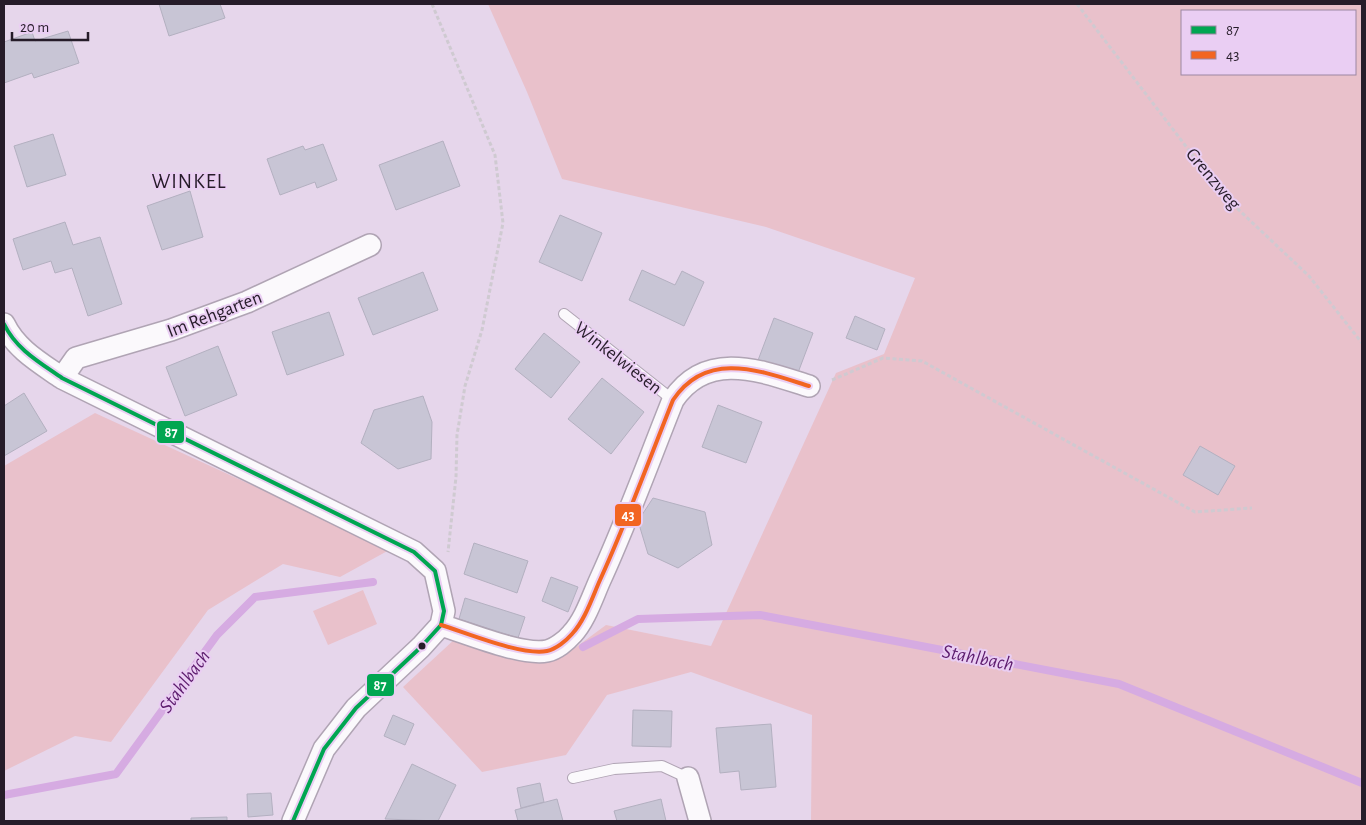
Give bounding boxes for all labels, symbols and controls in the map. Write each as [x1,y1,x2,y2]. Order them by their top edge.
scale bar [12,10,89,42]
legend [1181,10,1356,75]
text: 20 m [20,20,49,35]
text: 87 [1226,23,1239,38]
text: 43 [1226,48,1239,63]
street label: Grenzweg [1182,145,1244,214]
district label: WINKEL [151,171,227,192]
street label: Im Rehgarten [165,288,265,341]
street label: Winkelwiesen [571,318,665,398]
line badge: 87 [156,420,185,444]
text: 87 [165,426,177,440]
line badge: 43 [614,503,642,527]
text: 43 [621,509,635,523]
unlabelled marker [417,641,427,651]
water label: Stahlbach [940,641,1015,675]
water label: Stahlbach [156,647,214,717]
line badge: 87 [366,673,395,697]
text: 87 [374,679,386,693]

